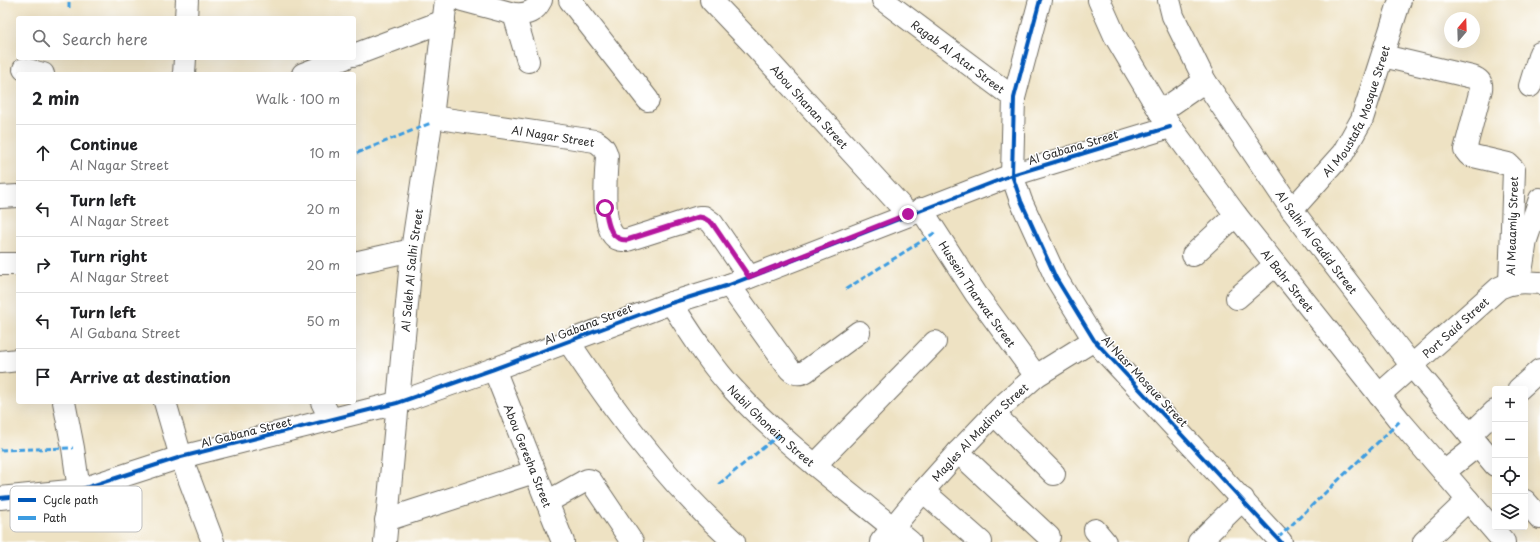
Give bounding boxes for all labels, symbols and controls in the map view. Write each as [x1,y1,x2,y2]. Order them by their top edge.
north arrow [1444,12,1480,48]
search box [16,16,356,60]
street label: Ragab Al Atar Street [908,16,1009,97]
icon: search [30,27,52,49]
text: Search here [62,27,148,50]
street label: Al Moustafa Mosque Street [1317,43,1394,180]
street label: Abou Shanan Street [767,60,853,152]
text: 2 min [32,85,79,111]
text: Walk · 100 m [256,89,340,108]
street label: Al Nagar Street [510,121,596,151]
street label: Al Gabana Street [1026,125,1121,169]
text: Continue [70,132,138,155]
icon: ahead [32,142,54,164]
text: 10 m [310,143,340,162]
text: Al Nagar Street [70,155,169,174]
street label: Al Meaamly Street [1502,176,1522,276]
street label: Al Salhi Al Gadid Street [1272,187,1362,298]
text: Turn left [70,188,136,211]
icon: left [32,198,54,220]
text: 20 m [306,199,340,218]
route start [596,199,614,217]
route end [899,205,917,223]
street label: Al Saleh Al Salhi Street [396,207,427,333]
text: Al Nagar Street [70,211,169,230]
street label: Hussein Tharwat Street [935,237,1021,351]
text: Turn right [70,244,147,267]
street label: Al Bahr Street [1257,245,1319,316]
icon: right [32,254,54,276]
text: 20 m [306,255,340,274]
text: Al Nagar Street [70,267,169,286]
street label: Port Said Street [1418,292,1493,361]
street label: Al Gabana Street [541,299,635,349]
text: Turn left [70,300,136,323]
icon: left [32,310,54,332]
text: 50 m [306,311,340,330]
text: Al Gabana Street [70,323,180,342]
street label: Al Nasr Mosque Street [1098,331,1192,431]
text: Arrive at destination [70,365,231,388]
icon: arrive [32,366,54,388]
street label: Magles Al Madina Street [927,378,1032,485]
street label: Nabil Ghoneim Street [724,381,819,470]
map controls [1492,386,1528,530]
button: + [1492,386,1528,422]
street label: Abou Geresha Street [500,401,557,510]
street label: Al Gabana Street [199,412,294,452]
button: − [1492,422,1528,458]
button: locate [1492,458,1528,494]
legend [10,486,142,532]
text: Cycle path [43,491,98,508]
button: layers [1492,494,1528,530]
text: Path [43,509,67,526]

